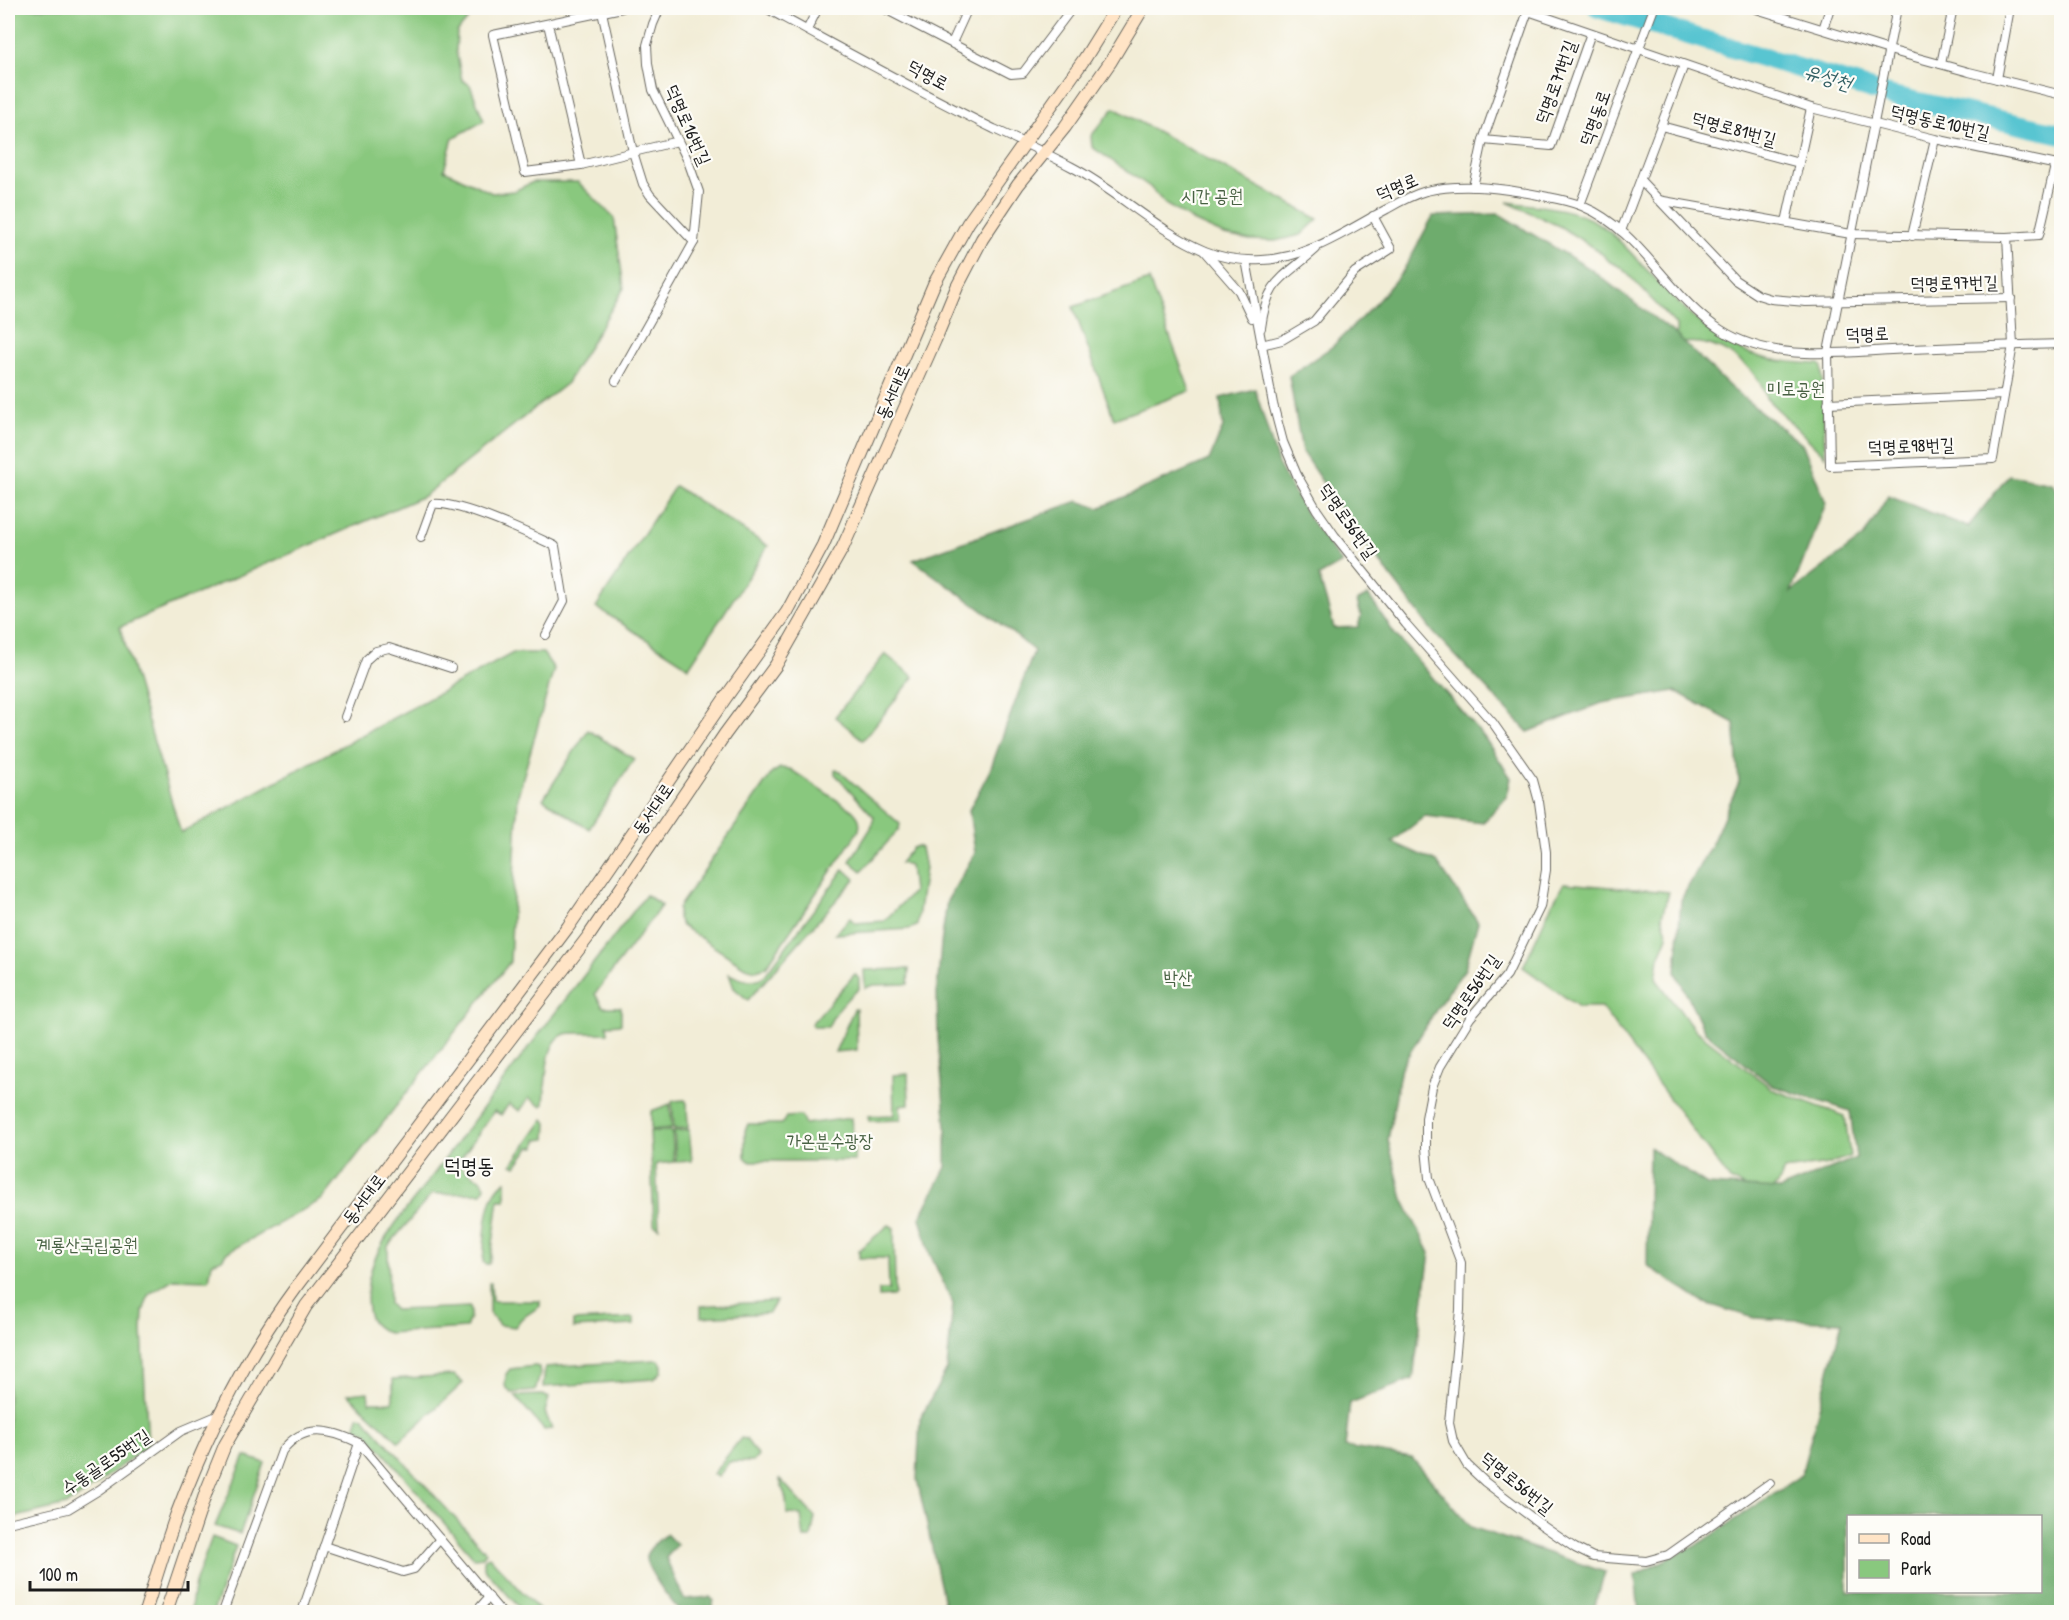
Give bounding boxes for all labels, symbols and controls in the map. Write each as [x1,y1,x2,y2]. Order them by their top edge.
street label: 덕명로71번길 [1529,36,1582,127]
street label: 덕명로 [903,53,953,96]
water label: 유성천 [1801,57,1857,97]
street label: 덕명로16번길 [660,80,718,170]
street label: 덕명동로 [1573,86,1616,149]
street label: 덕명동로10번길 [1888,98,1993,145]
street label: 덕명로81번길 [1689,105,1780,152]
street label: 덕명로 [1372,167,1422,207]
park label: 시간 공원 [1181,183,1243,208]
street label: 덕명로97번길 [1910,269,1999,296]
street label: 덕명로 [1845,320,1889,347]
street label: 동서대로 [869,360,916,423]
park label: 미로공원 [1767,376,1825,401]
street label: 덕명로98번길 [1867,431,1955,460]
street label: 덕명로56번길 [1313,478,1384,564]
street label: 동서대로 [626,778,679,840]
street label: 덕명로56번길 [1435,948,1506,1035]
park label: 박산 [1164,965,1193,990]
park label: 가온분수광장 [787,1128,873,1153]
district label: 덕명동 [444,1151,494,1180]
street label: 동서대로 [336,1168,391,1229]
park label: 계룡산국립공원 [36,1232,138,1257]
street label: 수통골로55번길 [56,1422,155,1501]
street label: 덕명로56번길 [1476,1445,1559,1520]
legend [1847,1515,2042,1593]
text: Road [1901,1526,1931,1551]
scale bar [30,1554,188,1592]
text: Park [1901,1556,1932,1581]
text: 100 m [39,1562,78,1587]

